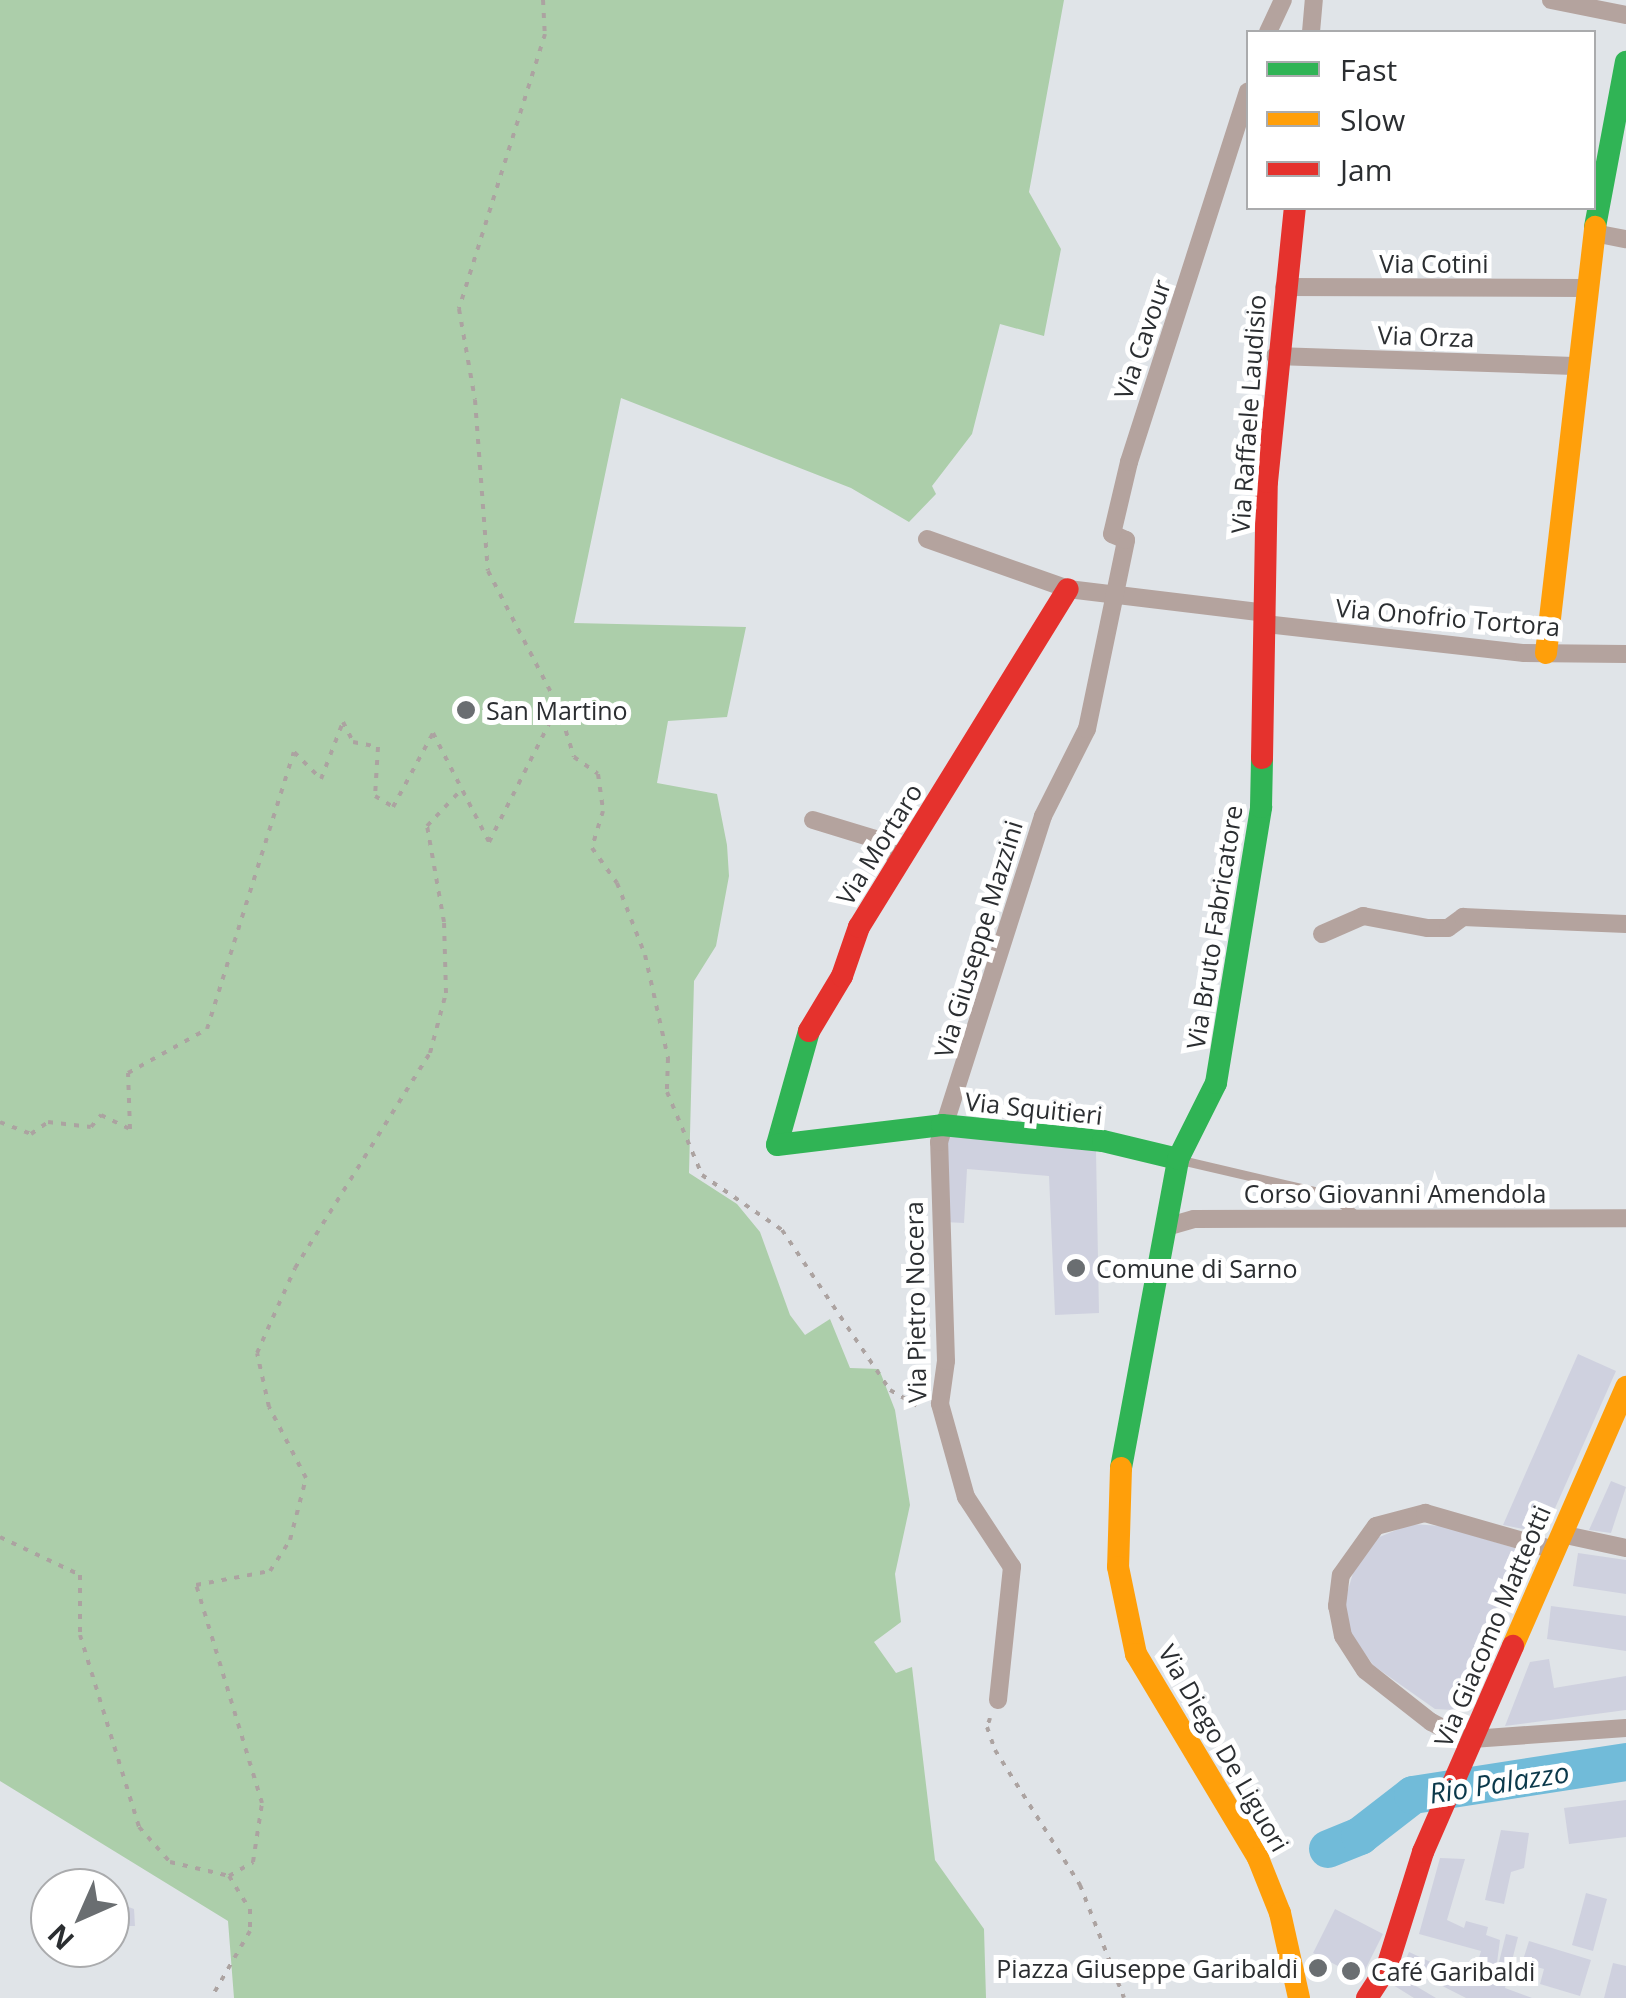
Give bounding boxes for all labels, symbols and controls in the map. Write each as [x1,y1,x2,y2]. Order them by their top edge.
legend [1246,30,1596,210]
text: Fast [1340,49,1397,90]
text: Slow [1340,99,1405,140]
text: Jam [1340,149,1393,190]
street label: Via Cotini [1379,248,1489,278]
street label: Via Cavour [1108,275,1176,403]
street label: Via Raffaele Laudisio [1225,293,1271,535]
street label: Via Orza [1377,319,1475,353]
street label: Via Onofrio Tortora [1335,592,1561,642]
place label: San Martino [486,695,628,725]
marker: San Martino [455,699,477,721]
street label: Via Mortaro [830,778,928,910]
street label: Via Bruto Fabricatore [1180,803,1248,1051]
street label: Via Giuseppe Mazzini [928,817,1028,1061]
street label: Via Squitieri [964,1086,1104,1130]
street label: Corso Giovanni Amendola [1244,1178,1546,1208]
street label: Via Pietro Nocera [898,1201,932,1403]
place label: Comune di Sarno [1096,1253,1297,1283]
marker: Comune di Sarno [1065,1257,1087,1279]
street label: Via Giacomo Matteotti [1428,1501,1556,1751]
street label: Via Diego De Liguori [1153,1639,1295,1857]
water label: Rio Palazzo [1427,1754,1571,1810]
north arrow [30,1868,130,1968]
text: N [39,1916,82,1959]
place label: Piazza Giuseppe Garibaldi [996,1953,1298,1983]
place label: Café Garibaldi [1371,1956,1535,1986]
marker: Piazza Giuseppe Garibaldi [1307,1957,1329,1979]
marker: Café Garibaldi [1340,1960,1362,1982]

